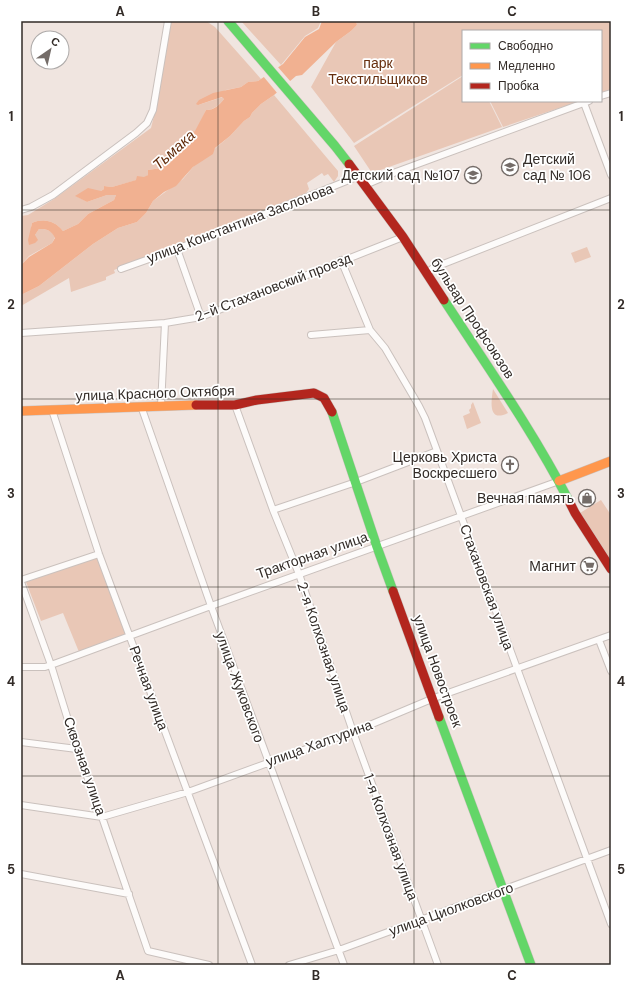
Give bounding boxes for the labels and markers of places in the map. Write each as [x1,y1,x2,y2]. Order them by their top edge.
place label: Детский сад № 106 [523,150,591,184]
school or university icon: Детский сад № 106 [500,157,520,177]
school or university icon: Детский сад №107 [463,165,483,185]
place label: Детский сад №107 [342,166,460,184]
place label: Церковь Христа Воскресшего [393,448,497,482]
church icon: Церковь Христа Воскресшего [500,455,520,475]
shop icon: Вечная память [577,488,597,508]
place label: Вечная память [477,489,574,507]
supermarket icon: Магнит [579,556,599,576]
place label: Магнит [529,557,577,575]

